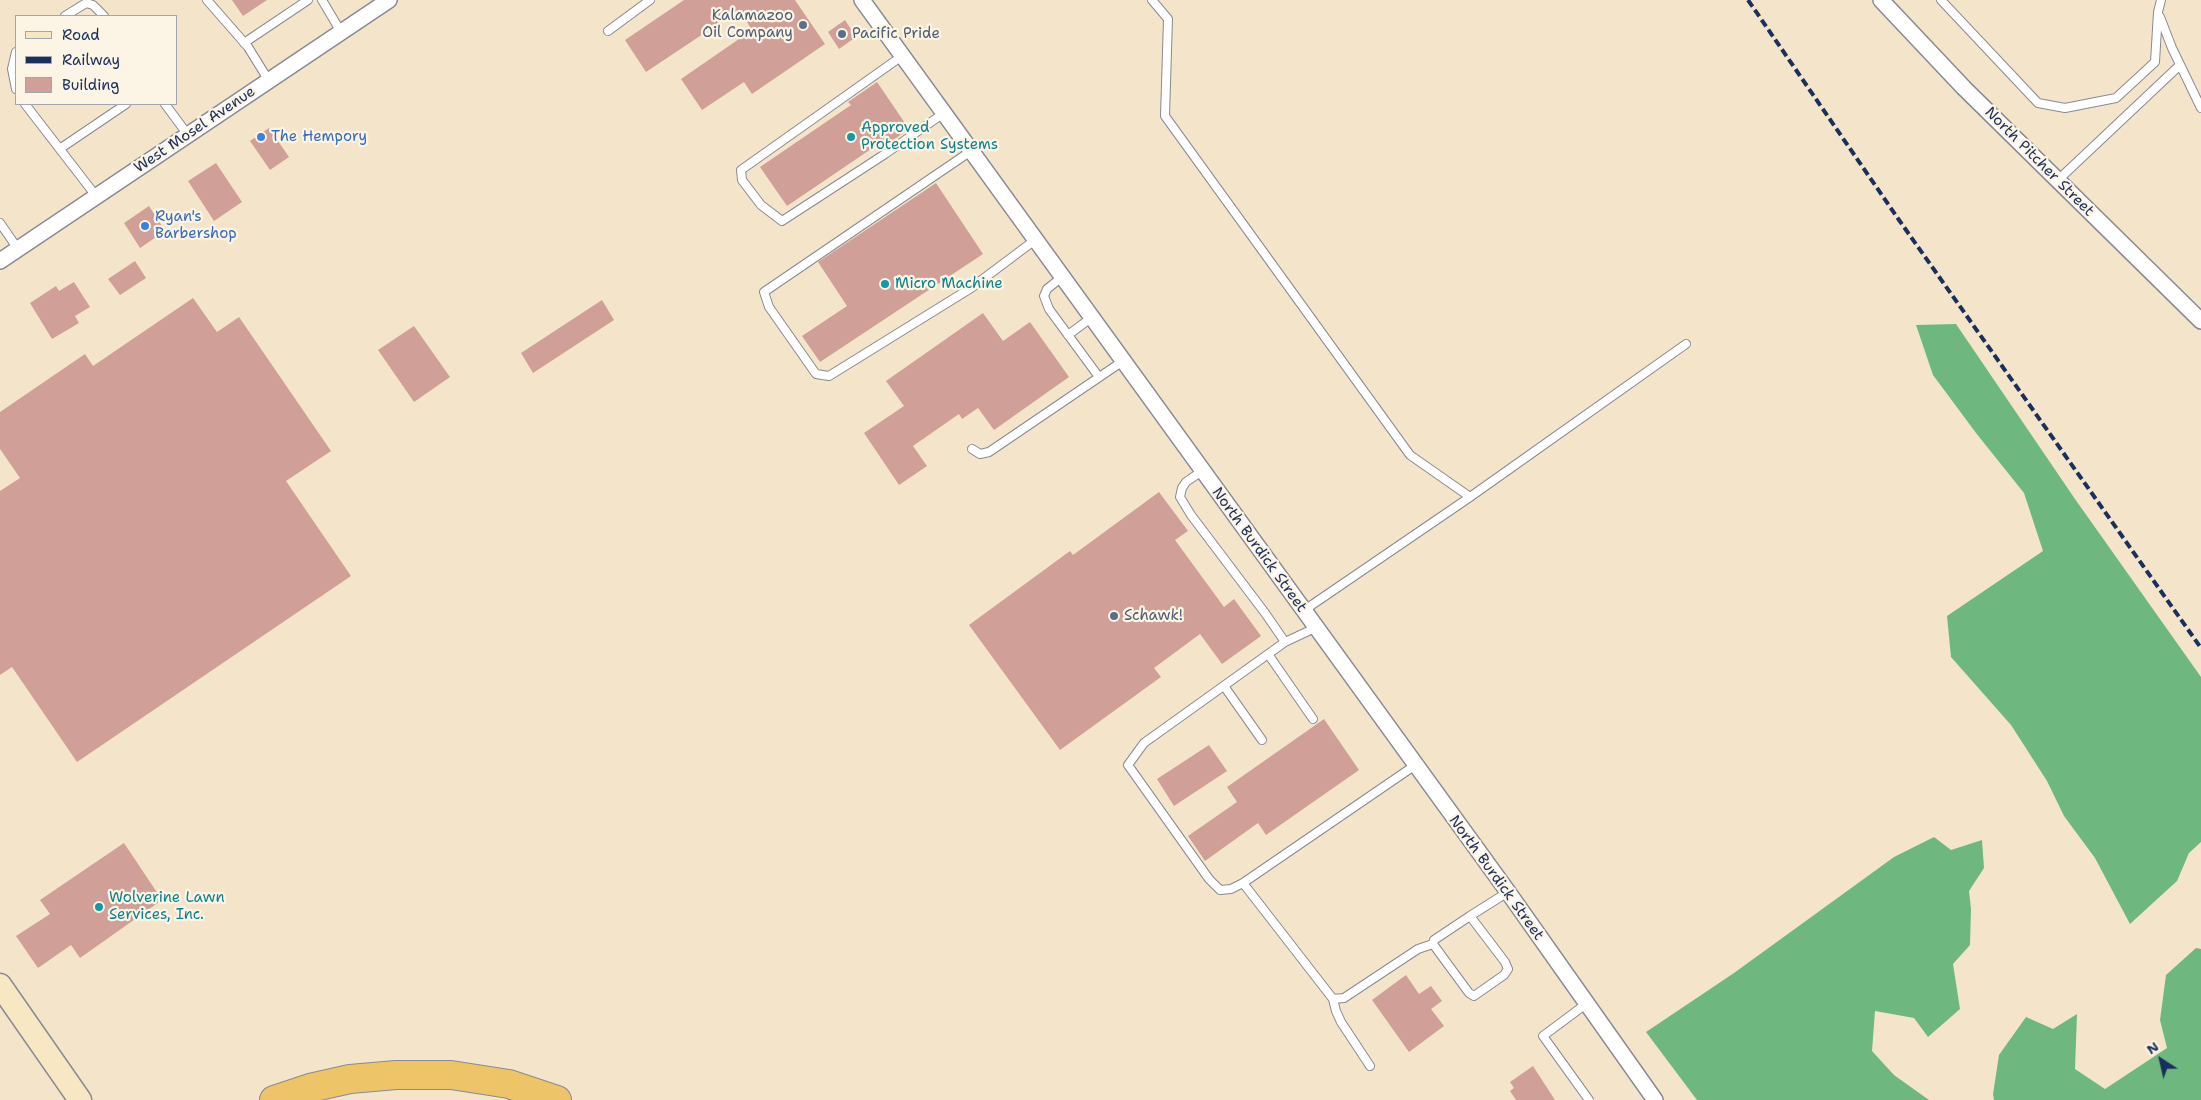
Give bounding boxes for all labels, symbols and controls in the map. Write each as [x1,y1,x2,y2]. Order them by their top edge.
place label: Kalamazoo Oil Company [702,7,793,42]
legend [15,15,178,105]
marker: Kalamazoo Oil Company [797,19,809,31]
text: Road [62,25,100,45]
place label: Pacific Pride [852,25,940,43]
marker: Pacific Pride [836,28,848,40]
text: Railway [62,50,120,70]
text: Building [62,75,119,95]
street label: West Mosel Avenue [131,83,259,177]
street label: North Pitcher Street [1981,104,2097,220]
place label: Approved Protection Systems [861,119,998,154]
place label: The Hempory [271,128,367,146]
marker: The Hempory [255,131,267,143]
marker: Approved Protection Systems [845,131,857,143]
place label: Ryan's Barbershop [155,208,237,243]
marker: Ryan's Barbershop [139,220,151,232]
place label: Micro Machine [895,275,1003,293]
marker: Micro Machine [879,278,891,290]
street label: North Burdick Street [1208,484,1310,616]
place label: Schawk! [1124,607,1183,625]
marker: Schawk! [1108,610,1120,622]
street label: North Burdick Street [1445,812,1547,944]
place label: Wolverine Lawn Services, Inc. [109,889,225,924]
marker: Wolverine Lawn Services, Inc. [93,901,105,913]
north arrow [2136,1035,2186,1085]
text: N [2143,1037,2162,1058]

